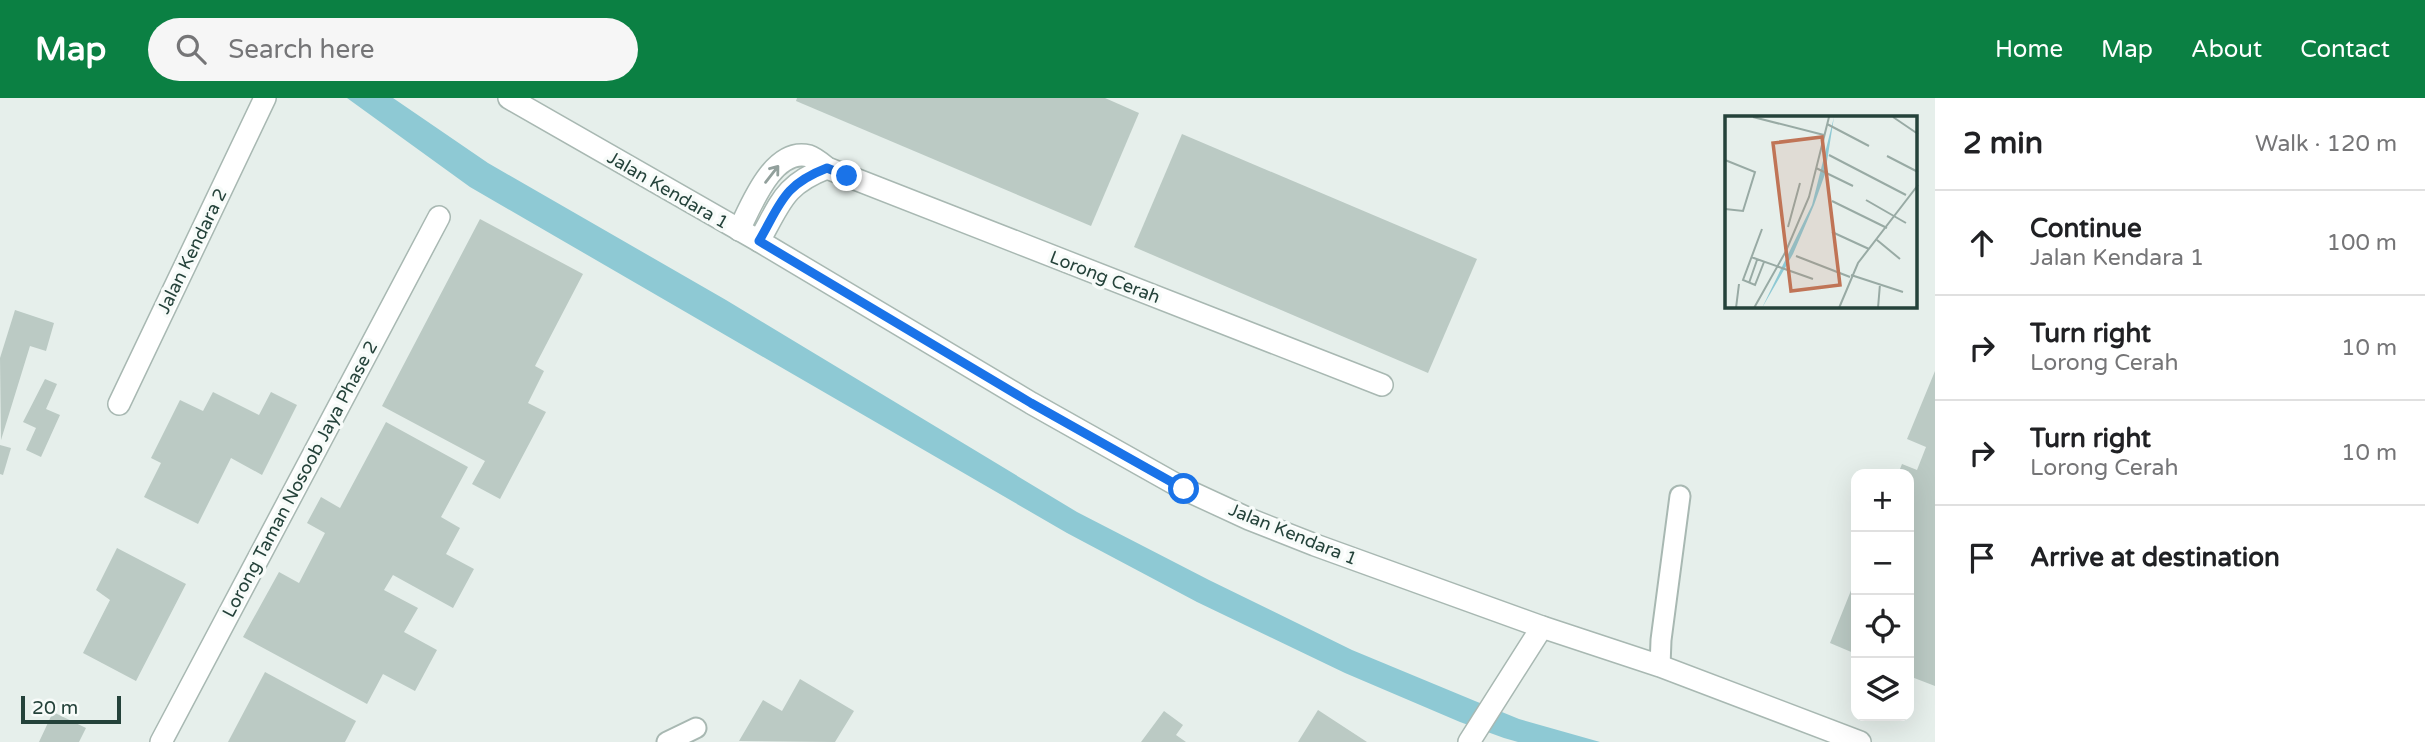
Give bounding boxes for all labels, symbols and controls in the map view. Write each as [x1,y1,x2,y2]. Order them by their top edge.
search box [148,18,638,81]
text: Map [35,30,106,69]
icon: search [172,30,210,68]
text: Search here [228,34,374,65]
text: Home [1995,35,2063,64]
text: Map [2101,35,2153,64]
text: About [2191,35,2262,64]
text: Contact [2300,35,2390,64]
inset map [1725,116,1918,308]
text: 2 min [1963,125,2043,162]
text: Walk · 120 m [2255,130,2397,158]
street label: Jalan Kendara 1 [603,146,733,234]
route end [831,160,862,191]
one-way arrow [764,165,779,183]
street label: Jalan Kendara 2 [152,185,232,317]
text: Continue [2030,213,2142,244]
icon: ahead [1963,224,2001,262]
text: 100 m [2327,229,2397,257]
text: Jalan Kendara 1 [2030,244,2204,272]
street label: Lorong Cerah [1047,246,1163,308]
text: Turn right [2030,318,2151,349]
icon: right [1963,329,2001,367]
text: 10 m [2341,334,2397,362]
street label: Lorong Taman Nosoob Jaya Phase 2 [217,337,383,621]
text: Lorong Cerah [2030,349,2179,377]
text: Turn right [2030,423,2151,454]
icon: right [1963,434,2001,472]
text: 10 m [2341,439,2397,467]
text: Lorong Cerah [2030,454,2179,482]
map controls [1851,469,1914,721]
button: + [1851,469,1914,532]
route start [1168,473,1199,504]
street label: Jalan Kendara 1 [1226,498,1360,570]
button: − [1851,532,1914,595]
icon: arrive [1963,539,2001,577]
text: Arrive at destination [2030,542,2280,573]
button: locate [1851,595,1914,658]
button: layers [1851,658,1914,721]
scale bar [21,693,121,725]
text: 20 m [32,697,78,719]

